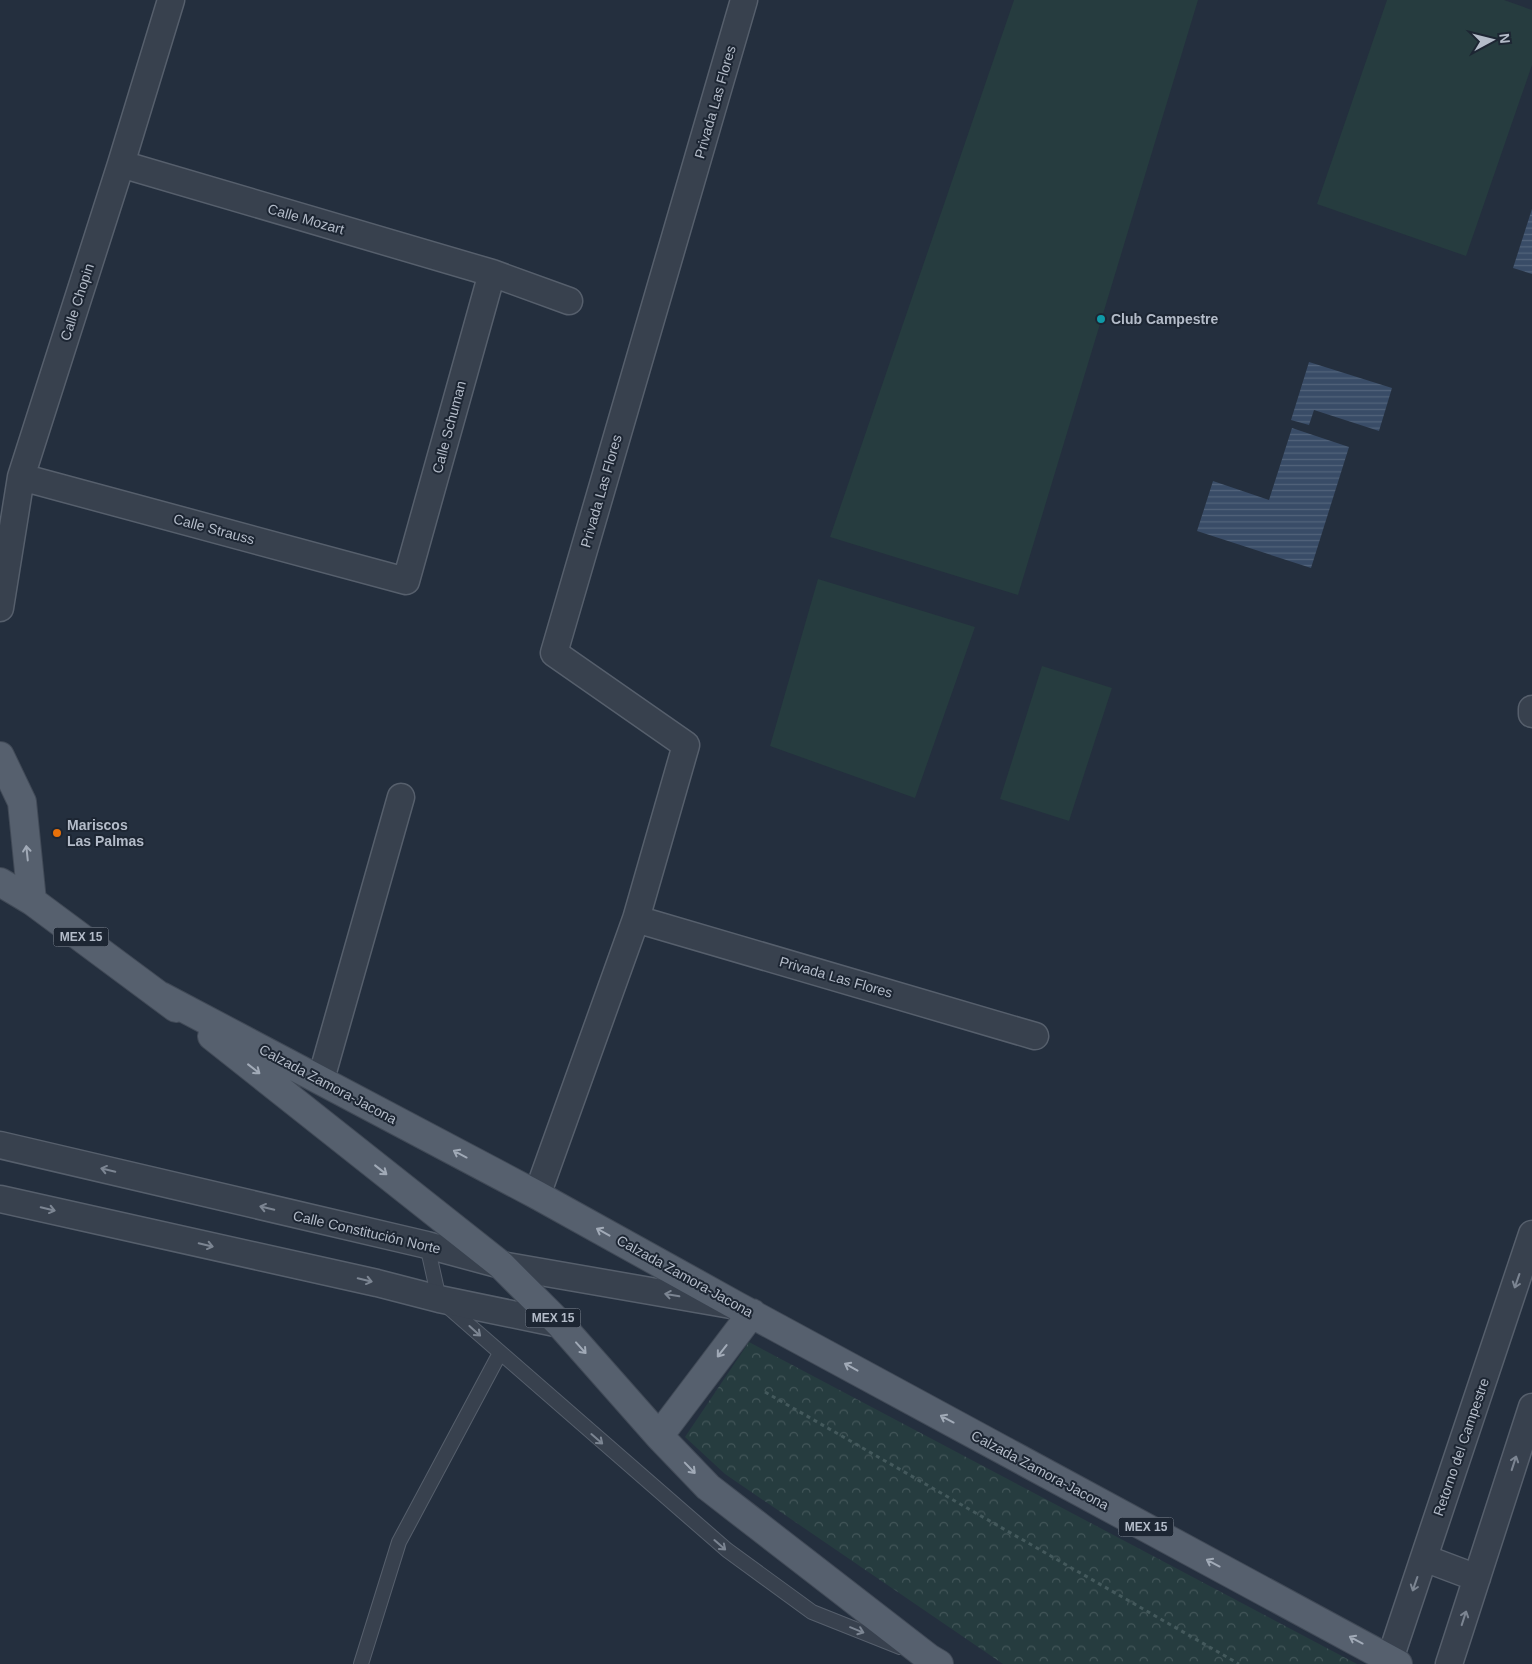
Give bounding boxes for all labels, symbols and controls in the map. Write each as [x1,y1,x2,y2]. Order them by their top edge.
north arrow [1467,15,1517,65]
text: N [1496,32,1513,44]
street label: Privada Las Flores [691,44,739,160]
street label: Calle Mozart [266,200,346,238]
street label: Calle Chopin [57,261,97,343]
place label: Club Campestre [1111,311,1219,327]
marker: Club Campestre [1095,313,1107,325]
street label: Calle Schuman [429,379,469,475]
street label: Privada Las Flores [577,433,625,549]
street label: Calle Strauss [172,510,256,548]
place label: Mariscos Las Palmas [67,817,144,849]
marker: Mariscos Las Palmas [51,827,63,839]
one-way arrow [23,845,32,861]
road number: MEX 15 [54,928,108,946]
street label: Privada Las Flores [778,953,894,1001]
street label: Calzada Zamora-Jacona [257,1041,400,1127]
one-way arrow [247,1064,260,1075]
one-way arrow [453,1149,468,1158]
one-way arrow [101,1165,117,1174]
one-way arrow [374,1165,387,1176]
one-way arrow [259,1203,275,1212]
one-way arrow [39,1205,55,1214]
street label: Calle Constitución Norte [292,1207,443,1257]
one-way arrow [596,1226,610,1236]
street label: Calzada Zamora-Jacona [614,1232,756,1320]
one-way arrow [198,1240,214,1250]
one-way arrow [1511,1272,1521,1288]
one-way arrow [356,1276,372,1285]
one-way arrow [664,1289,680,1299]
road number: MEX 15 [526,1309,580,1328]
one-way arrow [469,1325,482,1337]
one-way arrow [575,1341,586,1354]
one-way arrow [717,1344,727,1358]
one-way arrow [844,1362,859,1372]
street label: Retorno del Campestre [1430,1376,1492,1518]
one-way arrow [940,1414,955,1423]
street label: Calzada Zamora-Jacona [969,1427,1112,1513]
one-way arrow [591,1433,604,1444]
one-way arrow [1510,1456,1519,1471]
one-way arrow [684,1462,696,1474]
road number: MEX 15 [1118,1518,1174,1536]
one-way arrow [713,1539,726,1550]
one-way arrow [1206,1558,1221,1567]
one-way arrow [1410,1576,1419,1591]
one-way arrow [1460,1610,1469,1626]
one-way arrow [849,1626,864,1635]
one-way arrow [1349,1635,1363,1645]

